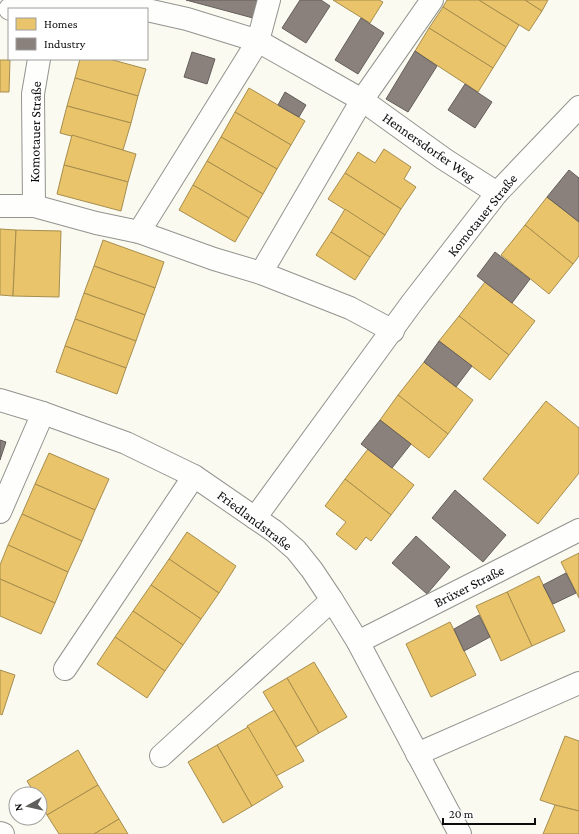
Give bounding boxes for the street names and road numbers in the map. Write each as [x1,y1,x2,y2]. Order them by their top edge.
street label: Komotauer Straße [26,81,44,183]
street label: Hennersdorfer Weg [380,109,479,185]
street label: Komotauer Straße [444,171,520,259]
street label: Friedlandstraße [215,487,295,553]
street label: Brüxer Straße [431,562,507,610]

